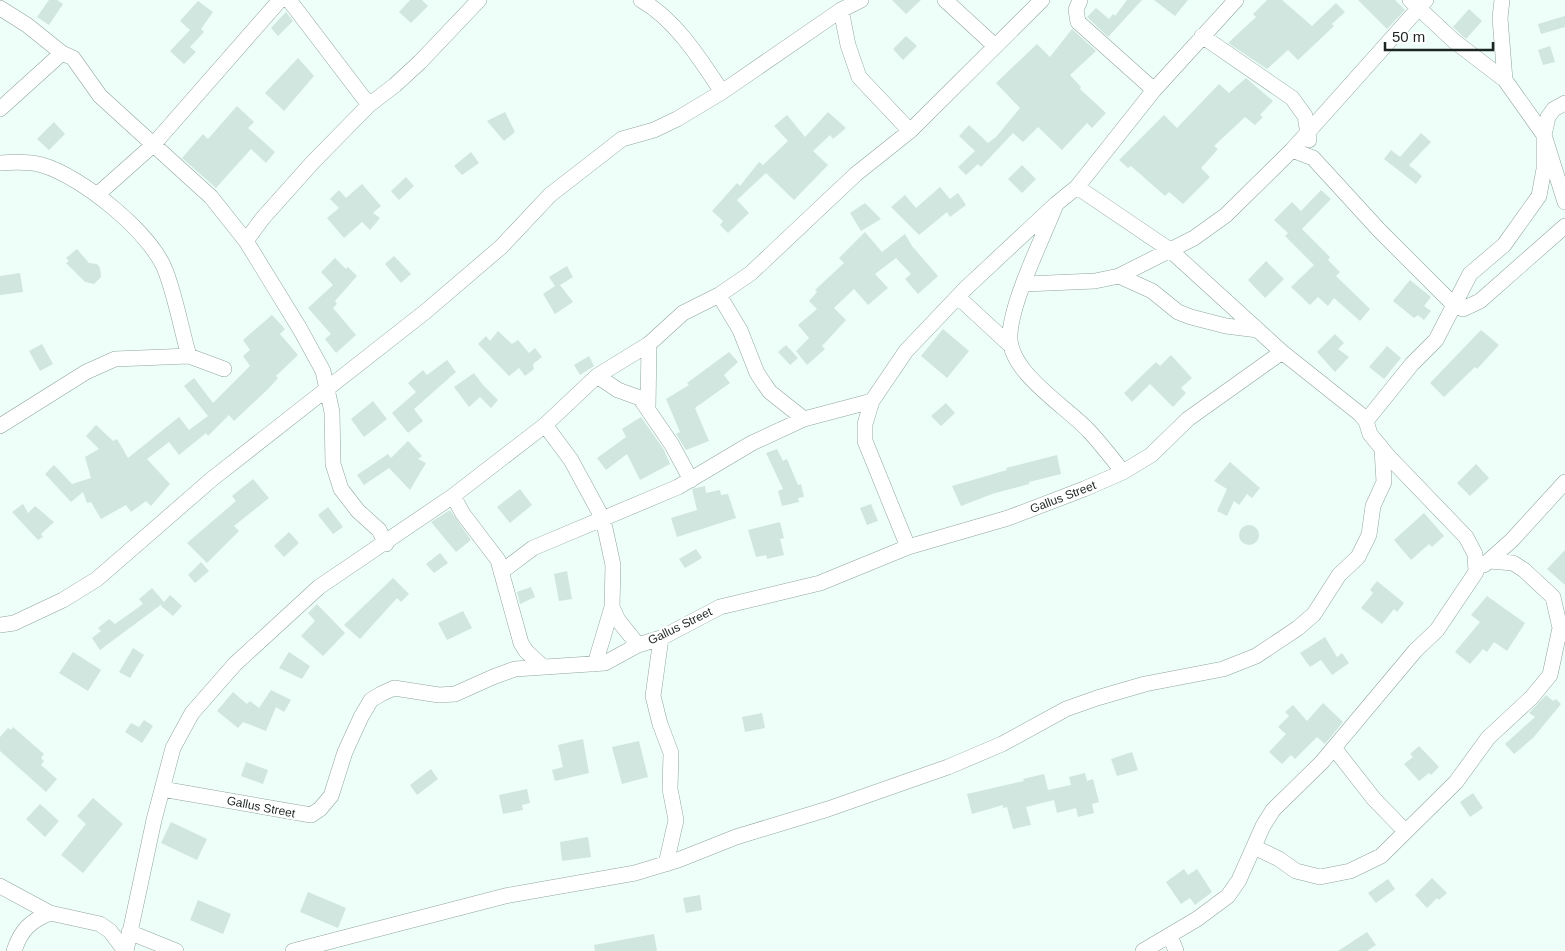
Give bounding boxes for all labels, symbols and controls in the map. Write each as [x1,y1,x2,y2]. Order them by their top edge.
scale bar [1385,20,1492,52]
text: 50 m [1392,28,1425,45]
street label: Gallus Street [1028,478,1099,516]
street label: Gallus Street [646,604,715,647]
street label: Gallus Street [226,794,297,821]

